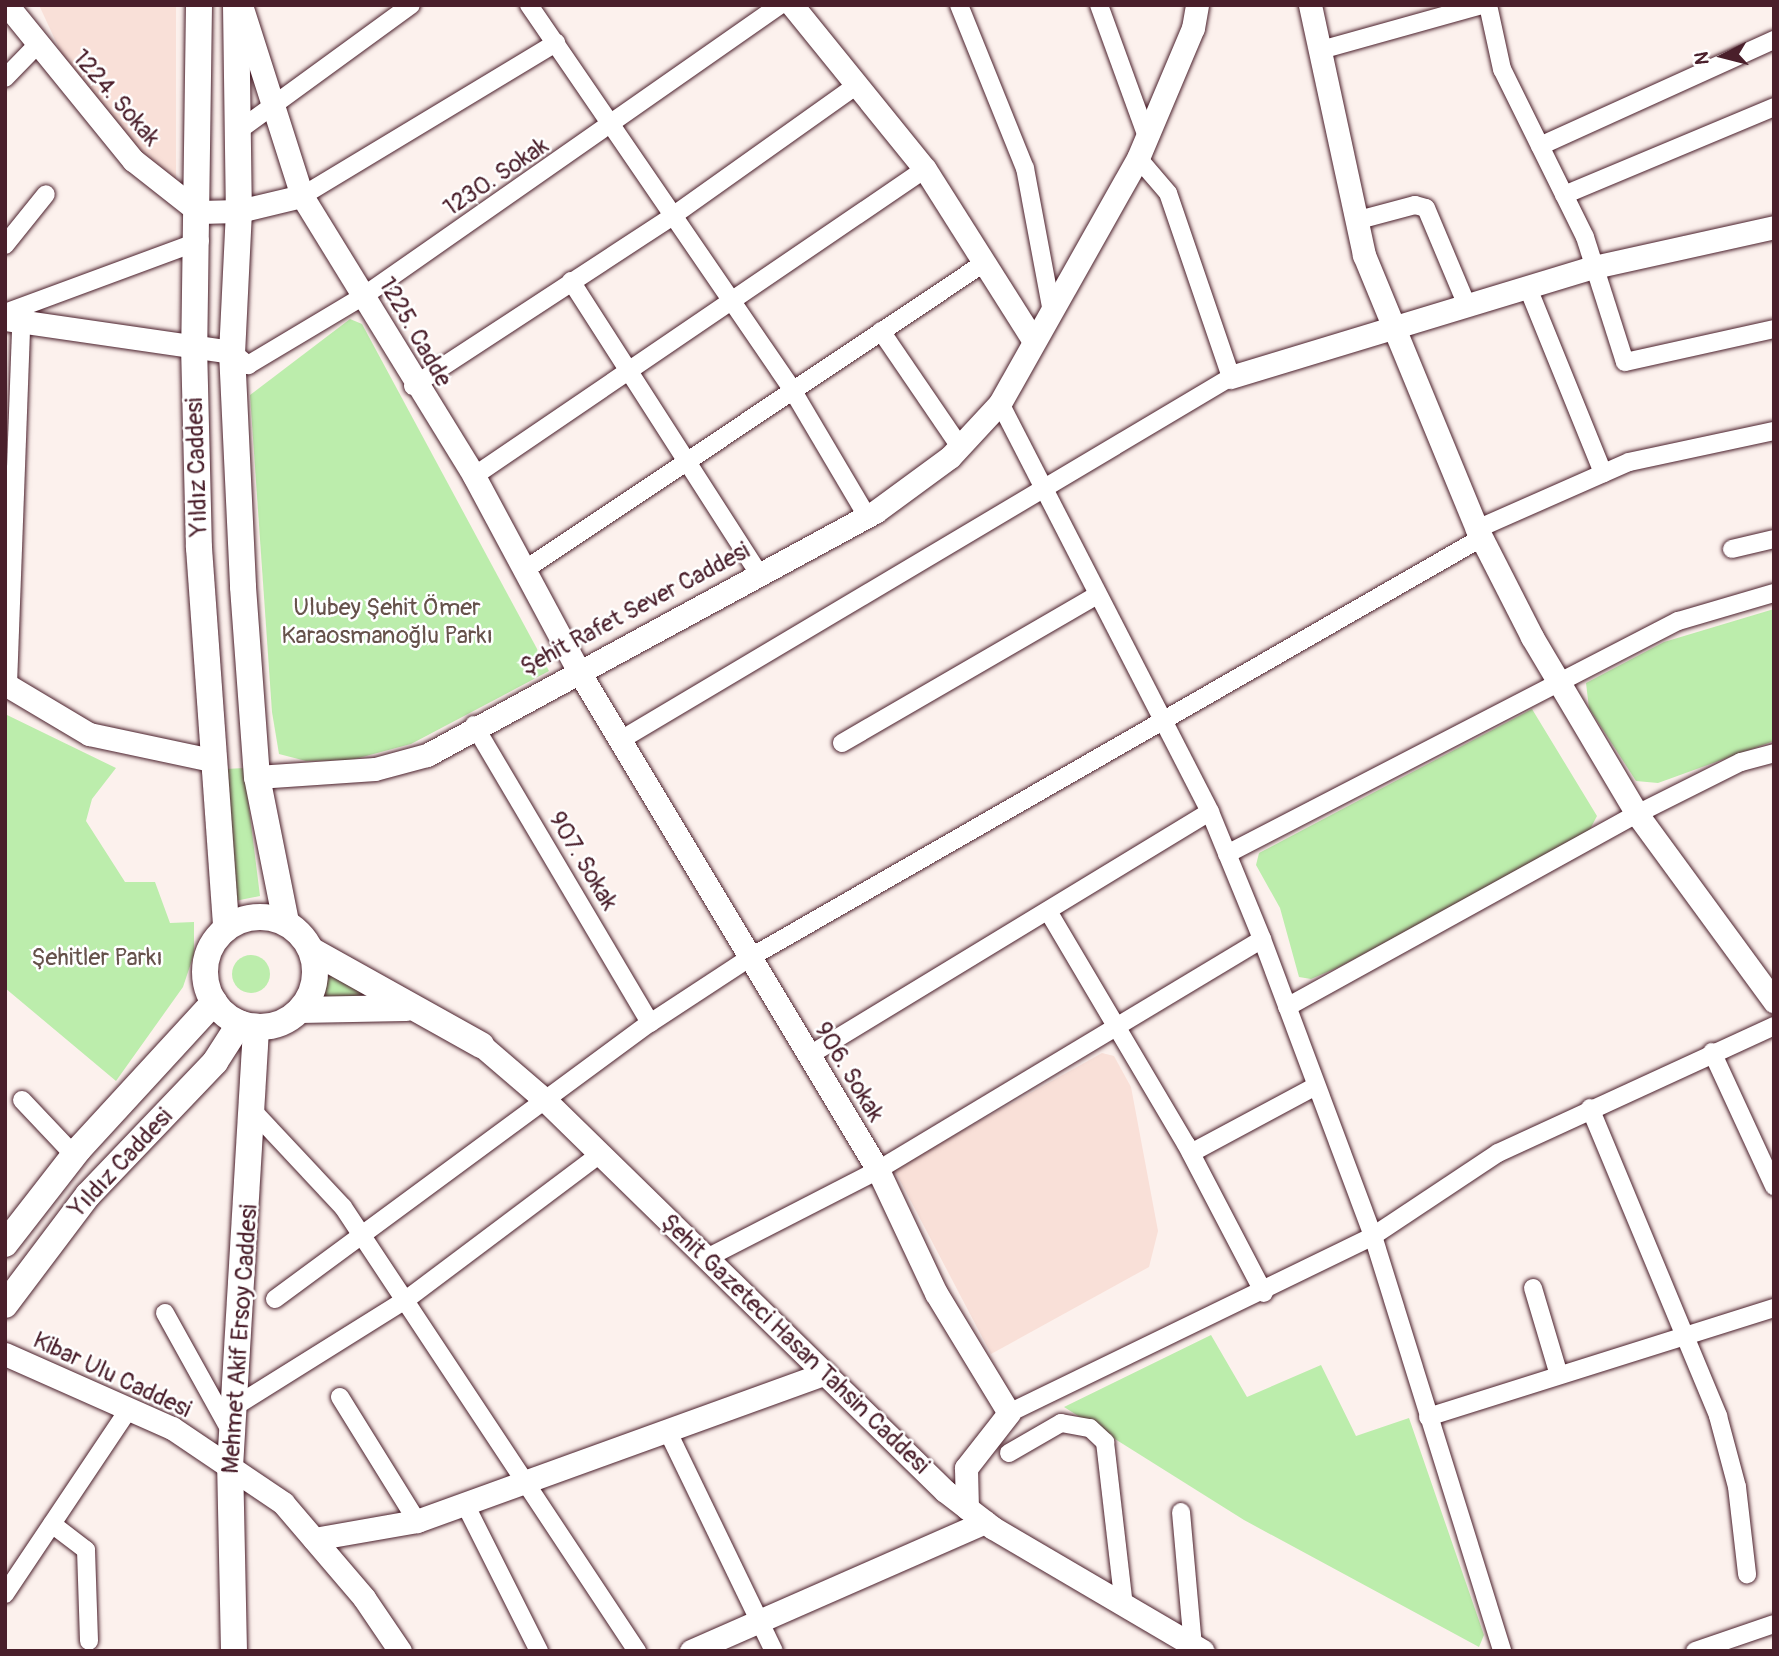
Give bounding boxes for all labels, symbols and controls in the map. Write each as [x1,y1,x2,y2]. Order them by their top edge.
north arrow [1688,21,1758,91]
street label: 1224. Sokak [66,44,166,152]
text: N [1690,51,1715,66]
street label: 1230. Sokak [438,131,554,223]
street label: 1225. Cadde [372,272,458,392]
street label: Yıldız Caddesi [180,397,214,537]
street label: Şehit Rafet Sever Caddesi [515,536,755,682]
park label: Ulubey Şehit Ömer Karaosmanoğlu Parkı [281,594,493,650]
street label: 907. Sokak [542,806,624,916]
park label: Şehitler Parkı [31,944,163,972]
street label: 906. Sokak [808,1017,890,1127]
street label: Yıldız Caddesi [63,1102,179,1224]
street label: Mehmet Akif Ersoy Caddesi [216,1203,264,1475]
street label: Şehit Gazeteci Hasan Tahsin Caddesi [655,1208,935,1480]
street label: Kibar Ulu Caddesi [28,1326,196,1424]

